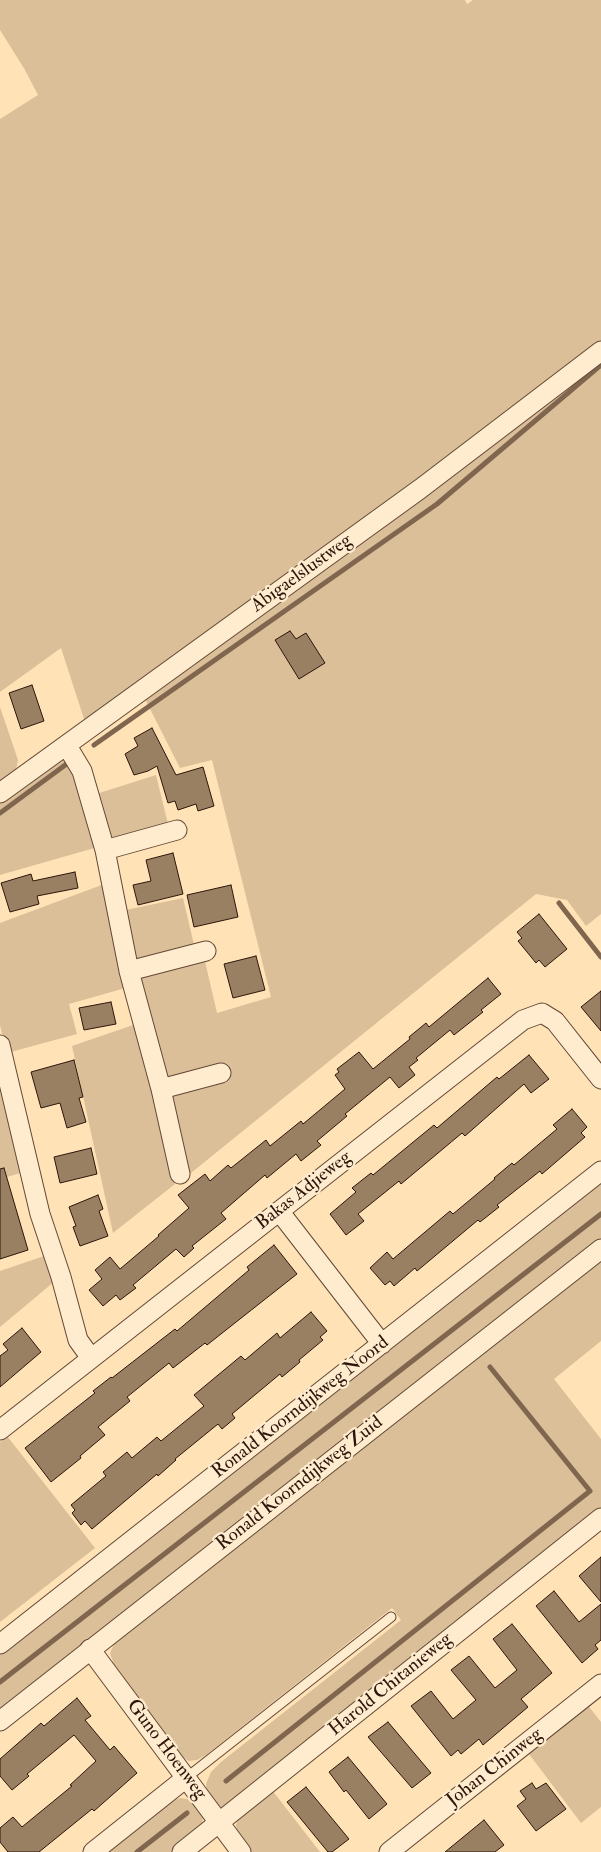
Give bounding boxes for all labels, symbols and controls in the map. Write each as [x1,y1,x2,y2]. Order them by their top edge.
street label: Abigaelslustweg [247,530,357,618]
street label: Bakas Adjieweg [252,1147,356,1235]
street label: Ronald Koorndijkweg Noord [208,1332,394,1484]
street label: Ronald Koorndijkweg Zuid [212,1412,388,1556]
street label: Harold Chitanieweg [325,1628,457,1742]
street label: Guno Hoenweg [121,1695,211,1805]
street label: Johan Chinweg [443,1724,547,1812]

